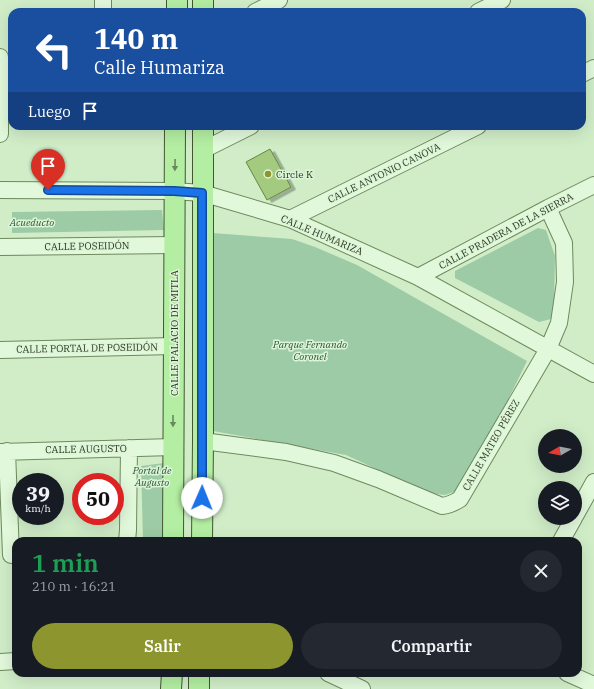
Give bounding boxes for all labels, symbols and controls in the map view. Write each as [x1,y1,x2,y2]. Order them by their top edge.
text: 140 m [94,20,178,57]
icon: left [28,24,80,76]
text: Calle Humariza [94,56,225,79]
icon: arrive [79,100,101,122]
text: Luego [28,102,71,121]
street label: CALLE ANTONIO CANOVA [326,140,443,206]
pin [31,149,65,190]
icon: arrive [37,155,59,177]
one-way arrow [171,159,178,171]
place label: Circle K [276,168,313,181]
marker: Circle K [263,169,273,179]
street label: CALLE PRADERA DE LA SIERRA [437,190,576,272]
street label: CALLE HUMARIZA [279,212,365,258]
park label: Acueducto [9,216,54,229]
street label: CALLE POSEIDÓN [44,239,130,253]
street label: CALLE PALACIO DE MITLA [168,270,181,396]
park label: Parque Fernando Coronel [272,338,347,363]
street label: CALLE PORTAL DE POSEIDÓN [16,340,158,356]
street label: CALLE MATEO PÉREZ [460,397,522,493]
one-way arrow [170,415,176,428]
north arrow [538,429,582,473]
map controls [538,429,582,525]
street label: CALLE AUGUSTO [45,442,127,456]
park label: Portal de Augusto [132,464,172,489]
speed limit sign: 50 [72,473,124,525]
position arrow [181,477,223,519]
text: 39 [26,480,50,507]
button: layers [538,481,582,525]
text: km/h [25,502,51,515]
text: 1 min [32,547,99,579]
button: close [520,550,562,592]
text: 210 m · 16:21 [32,578,116,595]
button: Salir [32,623,293,669]
button: Compartir [301,623,562,669]

